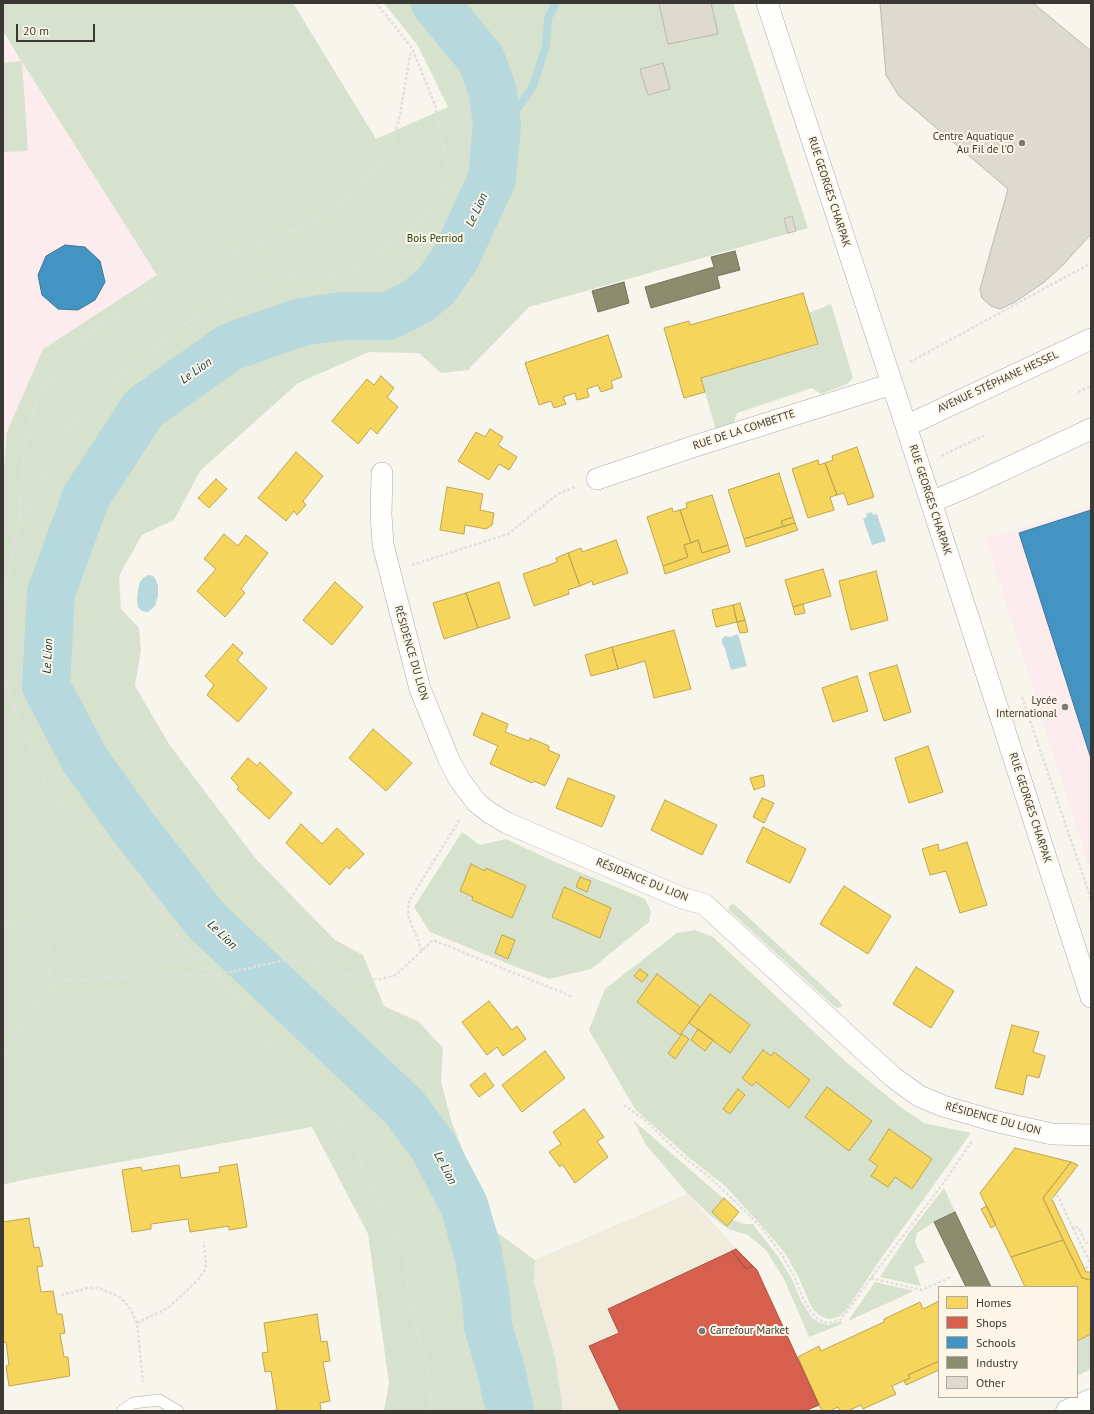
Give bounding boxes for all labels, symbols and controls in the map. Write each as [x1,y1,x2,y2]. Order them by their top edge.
scale bar [18,16,97,42]
text: 20 m [23,23,49,38]
place label: Centre Aquatique Au Fil de l'O [933,130,1014,156]
street label: RUE GEORGES CHARPAK [805,135,853,249]
marker: Centre Aquatique Au Fil de l'O [1017,138,1027,148]
water label: Le Lion [463,191,491,229]
park label: Bois Perriod [407,232,463,246]
street label: AVENUE STÉPHANE HESSEL [935,348,1061,416]
water label: Le Lion [177,355,215,387]
street label: RUE DE LA COMBETTE [691,407,797,453]
street label: RUE GEORGES CHARPAK [906,443,954,557]
street label: RÉSIDENCE DU LION [391,604,431,702]
water label: Le Lion [40,638,56,674]
place label: Lycée International [996,694,1057,720]
marker: Lycée International [1060,702,1070,712]
street label: RUE GEORGES CHARPAK [1006,751,1054,865]
street label: RÉSIDENCE DU LION [594,855,690,905]
water label: Le Lion [204,917,240,953]
street label: RÉSIDENCE DU LION [944,1100,1042,1138]
water label: Le Lion [430,1149,460,1187]
legend [938,1286,1078,1398]
text: Homes [976,1295,1011,1310]
text: Shops [976,1315,1007,1330]
place label: Carrefour Market [710,1324,789,1338]
marker: Carrefour Market [697,1326,707,1336]
text: Schools [976,1335,1016,1350]
text: Industry [976,1355,1018,1370]
text: Other [976,1375,1005,1390]

